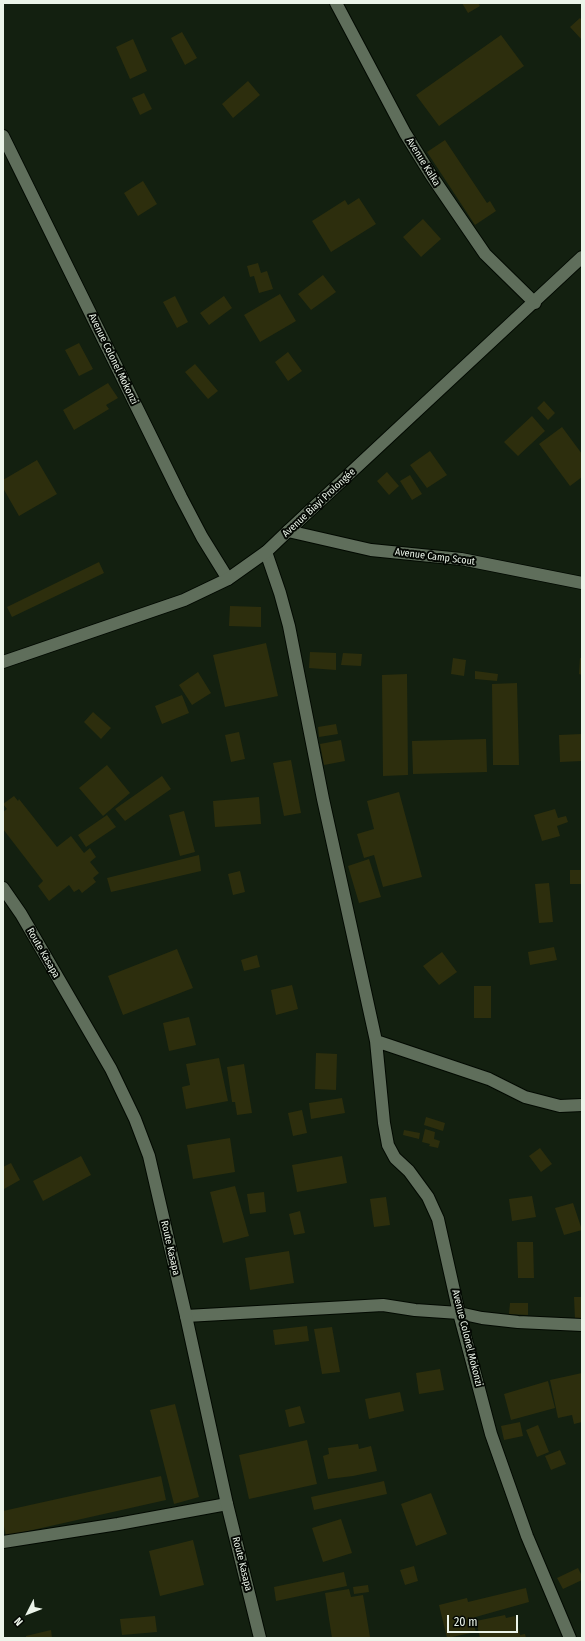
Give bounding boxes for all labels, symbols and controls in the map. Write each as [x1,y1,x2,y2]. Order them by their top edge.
street label: Avenue Kalka [403,136,443,188]
street label: Avenue Colonel Mokonzi [86,312,140,406]
street label: Avenue Biayi Prolongée [280,466,358,540]
street label: Avenue Camp Scout [394,546,476,568]
street label: Route Kasapa [24,926,62,980]
street label: Route Kasapa [158,1220,182,1276]
street label: Avenue Colonel Mokonzi [449,1288,485,1388]
street label: Route Kasapa [229,1536,255,1592]
north arrow [8,1593,48,1633]
scale bar [449,1607,520,1633]
text: N [12,1615,26,1628]
text: 20 m [454,1615,478,1629]

